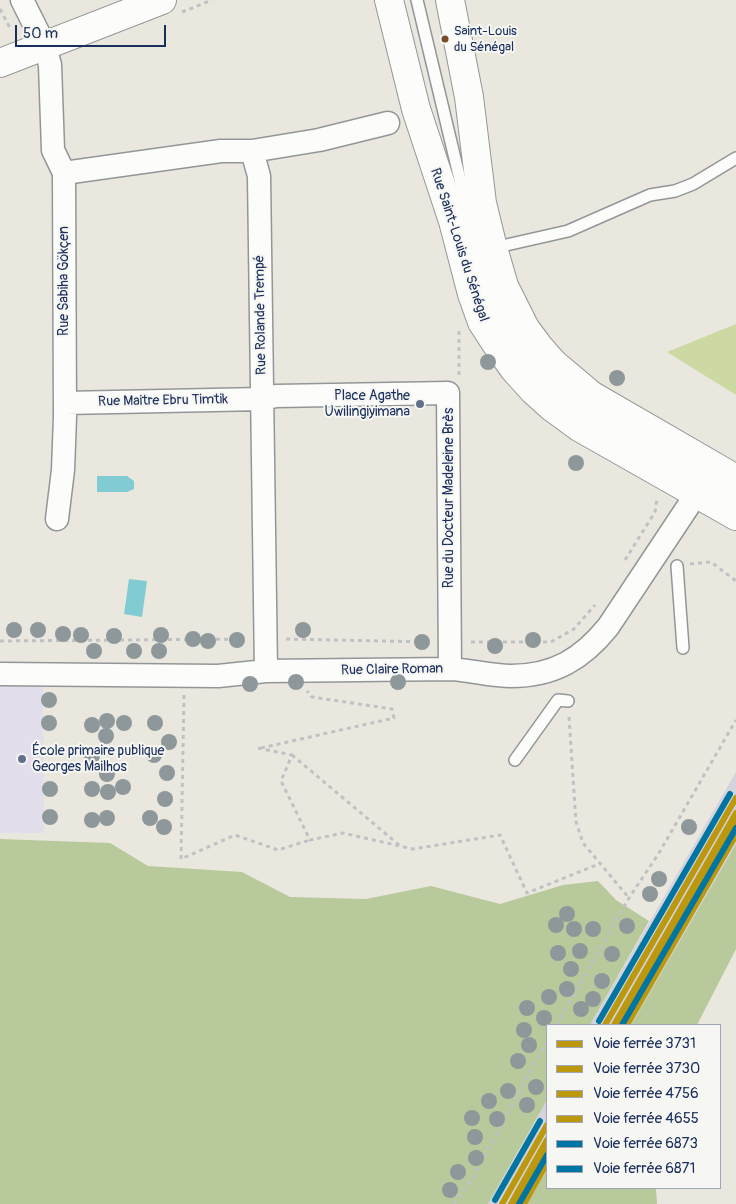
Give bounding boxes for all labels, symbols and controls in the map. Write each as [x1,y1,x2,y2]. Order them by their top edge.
scale bar [18,15,169,47]
text: 50 m [23,24,58,43]
place label: Saint-Louis du Sénégal [454,24,517,55]
marker: Saint-Louis du Sénégal [440,34,450,44]
street label: Rue Saint-Louis du Sénégal [426,166,492,324]
street label: Rue Sabiha Gökçen [56,226,72,336]
street label: Rue Rolande Trempé [252,255,270,375]
place label: Place Agathe Uwilingiyimana [325,388,410,421]
street label: Rue Maitre Ebru Timtik [98,391,228,411]
marker: Place Agathe Uwilingiyimana [414,398,426,410]
street label: Rue du Docteur Madeleine Brès [441,408,457,588]
street label: Rue Claire Roman [341,661,443,679]
place label: École primaire publique Georges Mailhos [32,743,164,776]
marker: École primaire publique Georges Mailhos [16,753,28,765]
legend [546,1024,721,1189]
text: Voie ferrée 3731 [593,1034,696,1053]
text: Voie ferrée 3730 [593,1059,700,1078]
text: Voie ferrée 4756 [593,1084,699,1103]
text: Voie ferrée 4655 [593,1109,699,1128]
text: Voie ferrée 6873 [593,1134,698,1153]
text: Voie ferrée 6871 [593,1159,695,1178]

